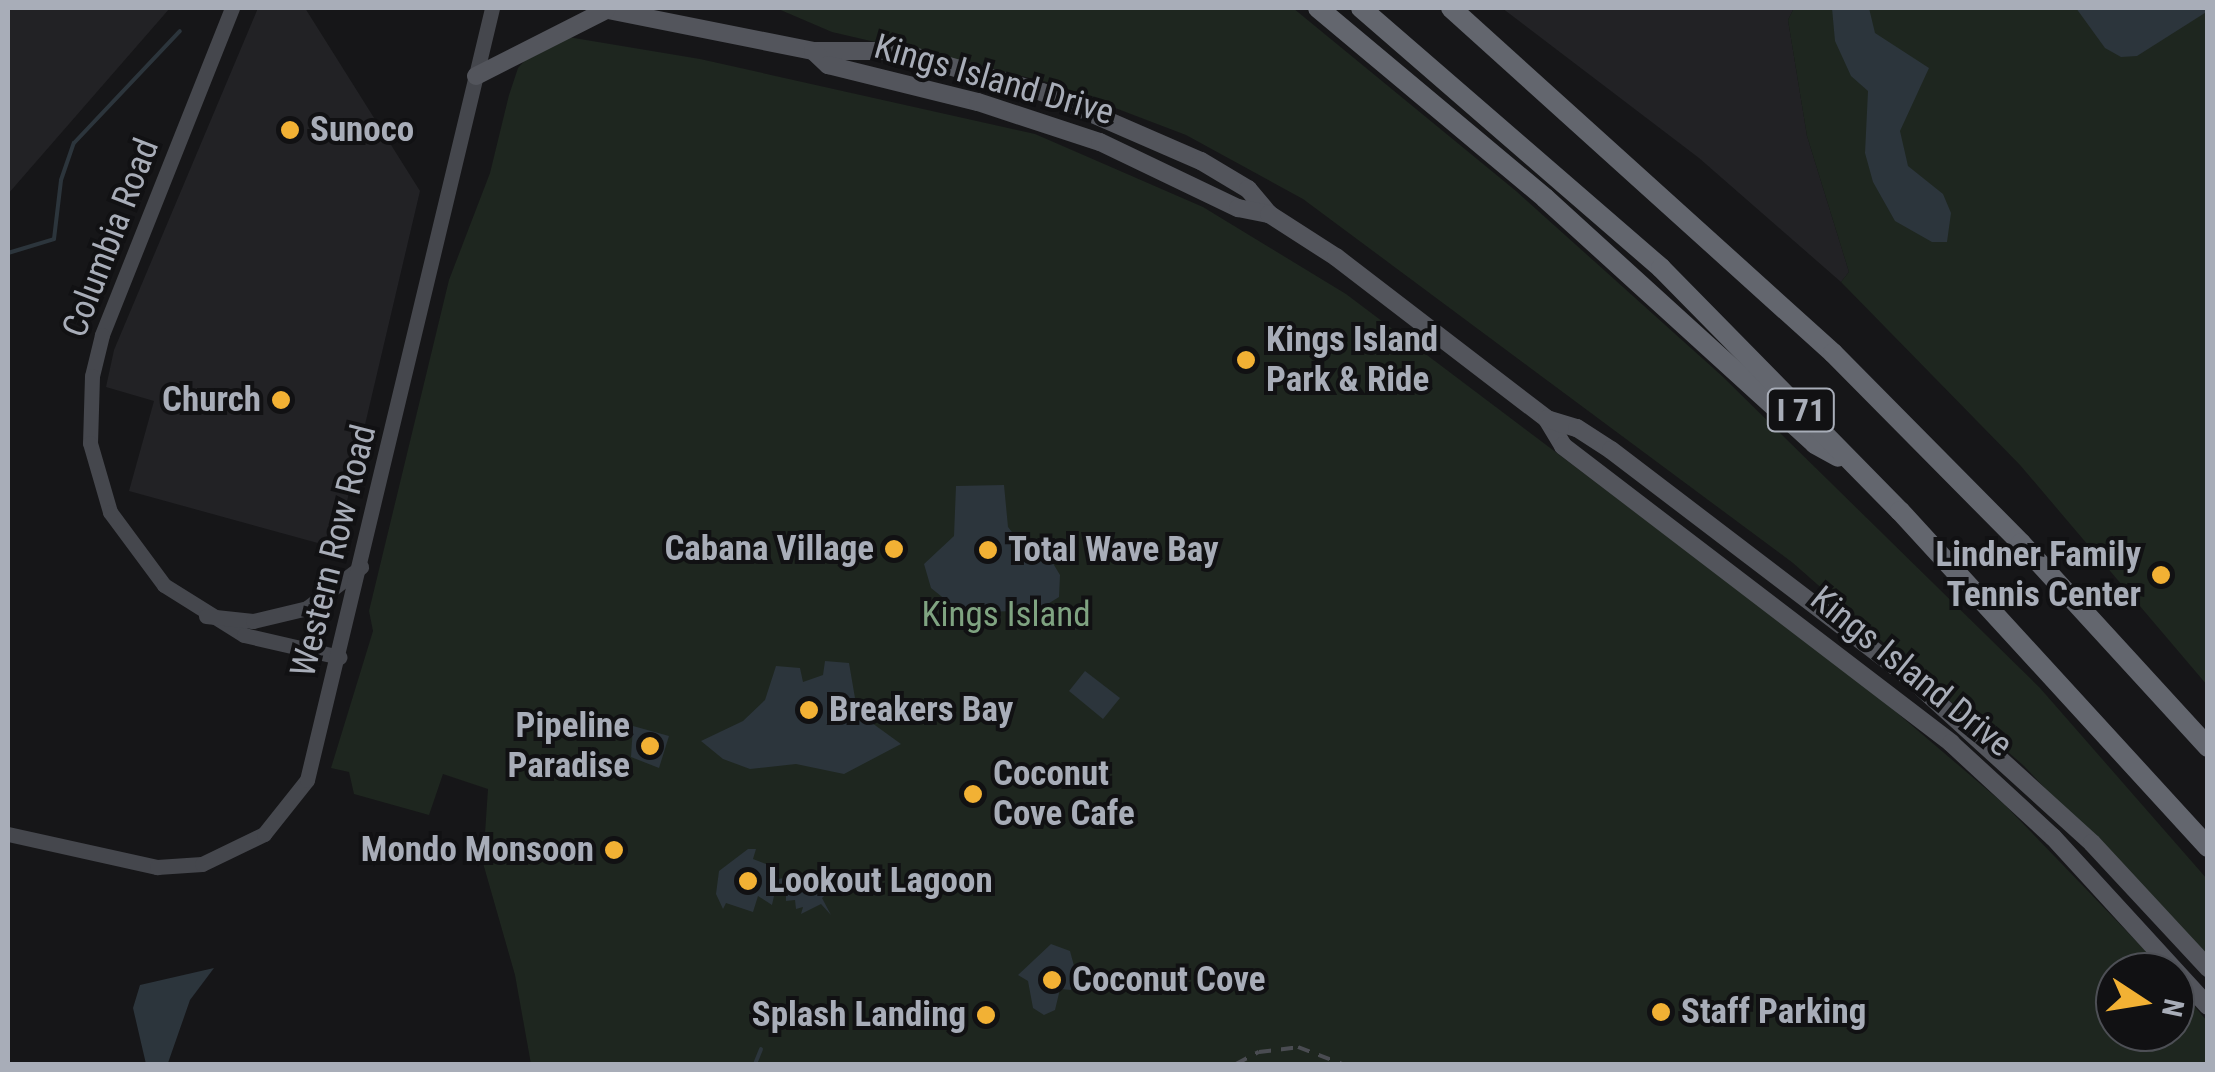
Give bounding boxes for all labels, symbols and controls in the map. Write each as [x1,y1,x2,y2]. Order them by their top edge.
street label: Kings Island Drive [869,26,1119,134]
place label: Sunoco [310,109,414,151]
marker: Sunoco [279,119,301,141]
street label: Columbia Road [54,133,168,343]
place label: Kings Island Park & Ride [1266,319,1438,401]
marker: Kings Island Park & Ride [1235,349,1257,371]
place label: Church [162,379,261,421]
road number: I 71 [1766,383,1836,437]
marker: Church [270,389,292,411]
street label: Western Row Road [282,421,386,681]
place label: Cabana Village [664,528,874,570]
place label: Total Wave Bay [1008,529,1219,571]
place label: Lindner Family Tennis Center [1935,534,2141,616]
marker: Cabana Village [883,538,905,560]
marker: Total Wave Bay [977,539,999,561]
marker: Lindner Family Tennis Center [2150,564,2172,586]
street label: Kings Island Drive [1802,578,2020,766]
park label: Kings Island [921,594,1091,636]
place label: Breakers Bay [829,689,1013,731]
marker: Breakers Bay [798,699,820,721]
place label: Pipeline Paradise [507,705,630,787]
marker: Pipeline Paradise [639,735,661,757]
place label: Coconut Cove Cafe [993,753,1135,835]
marker: Coconut Cove Cafe [962,783,984,805]
place label: Mondo Monsoon [361,829,594,871]
marker: Mondo Monsoon [603,839,625,861]
place label: Lookout Lagoon [768,860,993,902]
marker: Lookout Lagoon [737,870,759,892]
north arrow [2095,952,2195,1052]
place label: Coconut Cove [1072,959,1265,1001]
marker: Coconut Cove [1041,969,1063,991]
place label: Staff Parking [1681,991,1866,1033]
place label: Splash Landing [752,994,966,1036]
text: N [2155,996,2191,1020]
marker: Staff Parking [1650,1001,1672,1023]
marker: Splash Landing [975,1004,997,1026]

